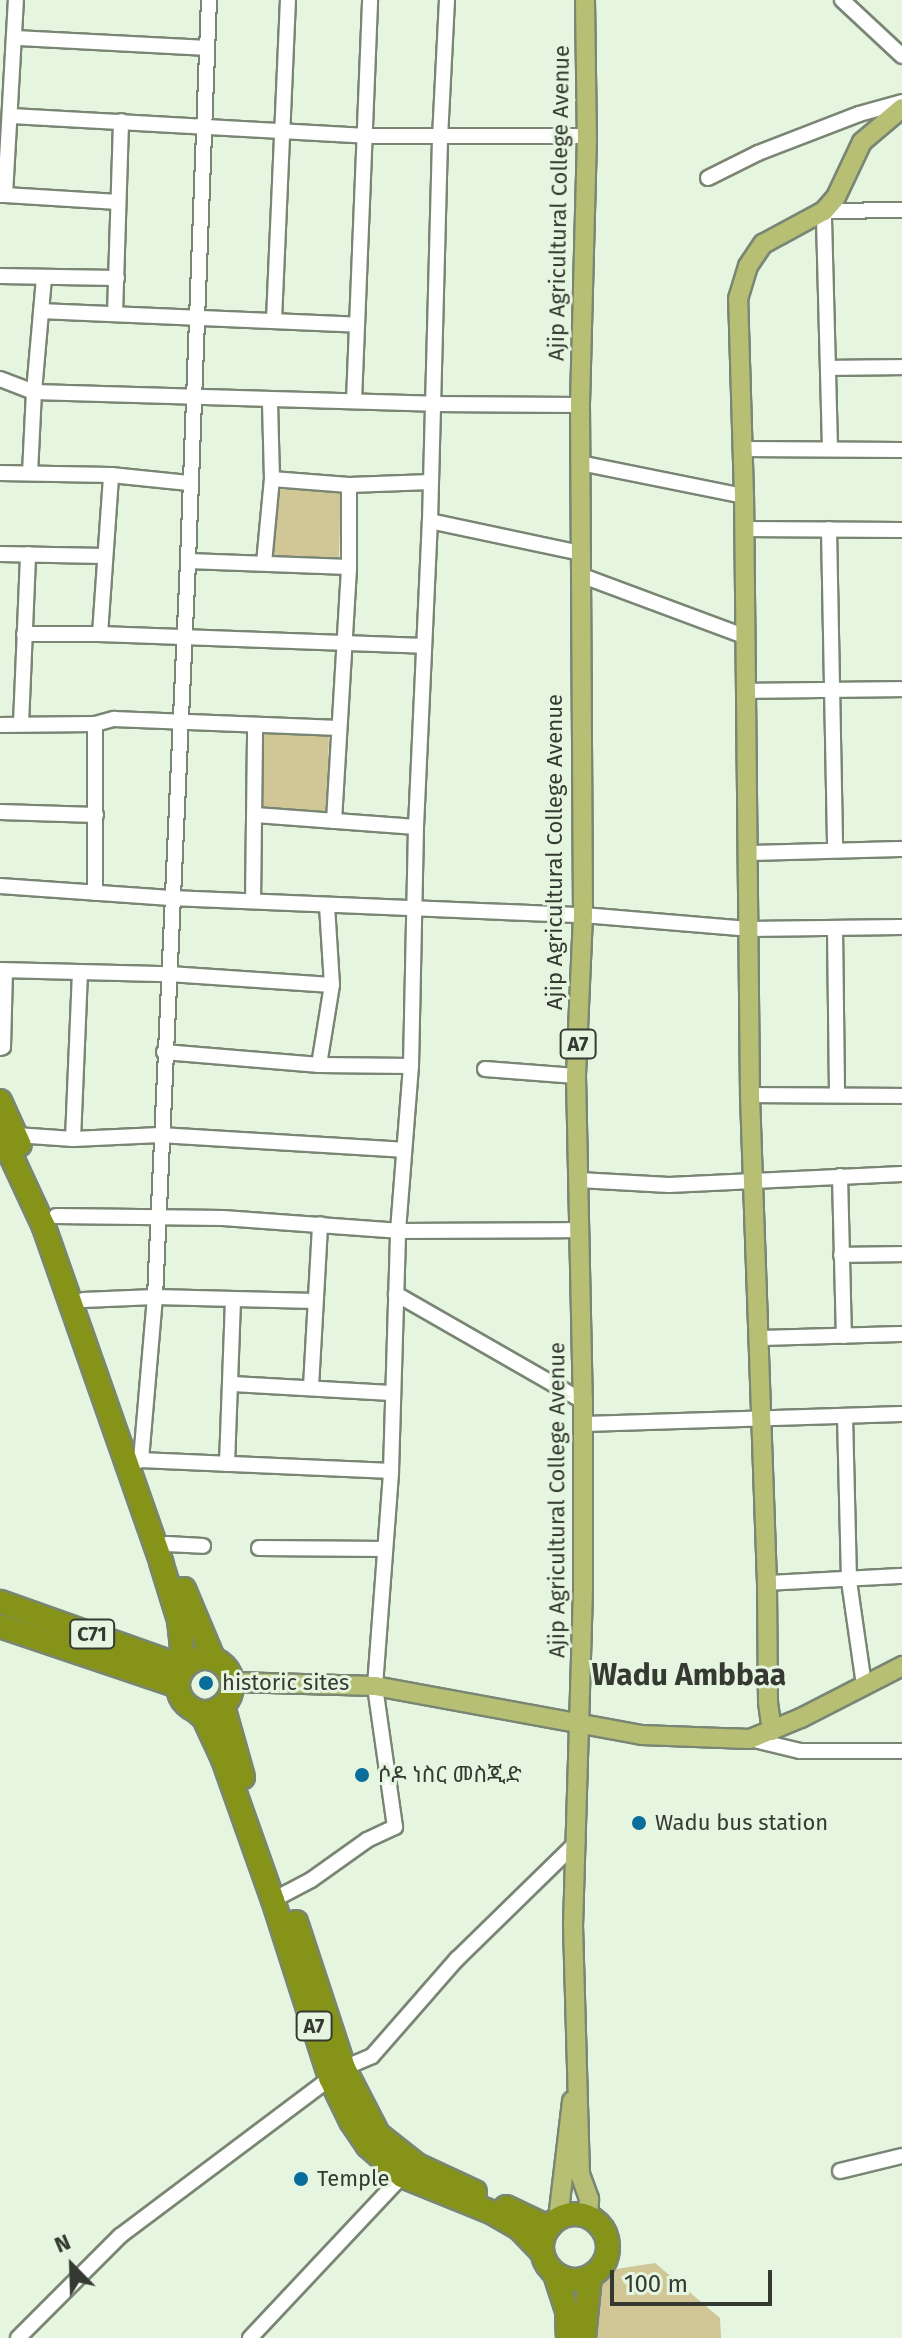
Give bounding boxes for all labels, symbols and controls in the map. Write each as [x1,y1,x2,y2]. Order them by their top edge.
street label: Ajip Agricultural College Avenue [543,45,575,361]
street label: Ajip Agricultural College Avenue [542,694,568,1010]
road number: A7 [558,1028,598,1060]
street label: Ajip Agricultural College Avenue [544,1342,570,1658]
road number: C71 [68,1618,116,1650]
district label: Wadu Ambbaa [592,1657,786,1693]
place label: historic sites [222,1670,349,1696]
marker: historic sites [197,1674,215,1692]
place label: ሶዶ ነስር መስጂድ [378,1762,522,1788]
marker: ሶዶ ነስር መስጂድ [353,1766,371,1784]
place label: Wadu bus station [655,1810,828,1836]
marker: Wadu bus station [630,1814,648,1832]
road number: A7 [294,2010,334,2042]
place label: Temple [317,2166,389,2192]
marker: Temple [292,2170,310,2188]
north arrow [32,2226,112,2306]
text: N [50,2228,74,2259]
scale bar [614,2254,776,2304]
text: 100 m [624,2270,688,2298]

